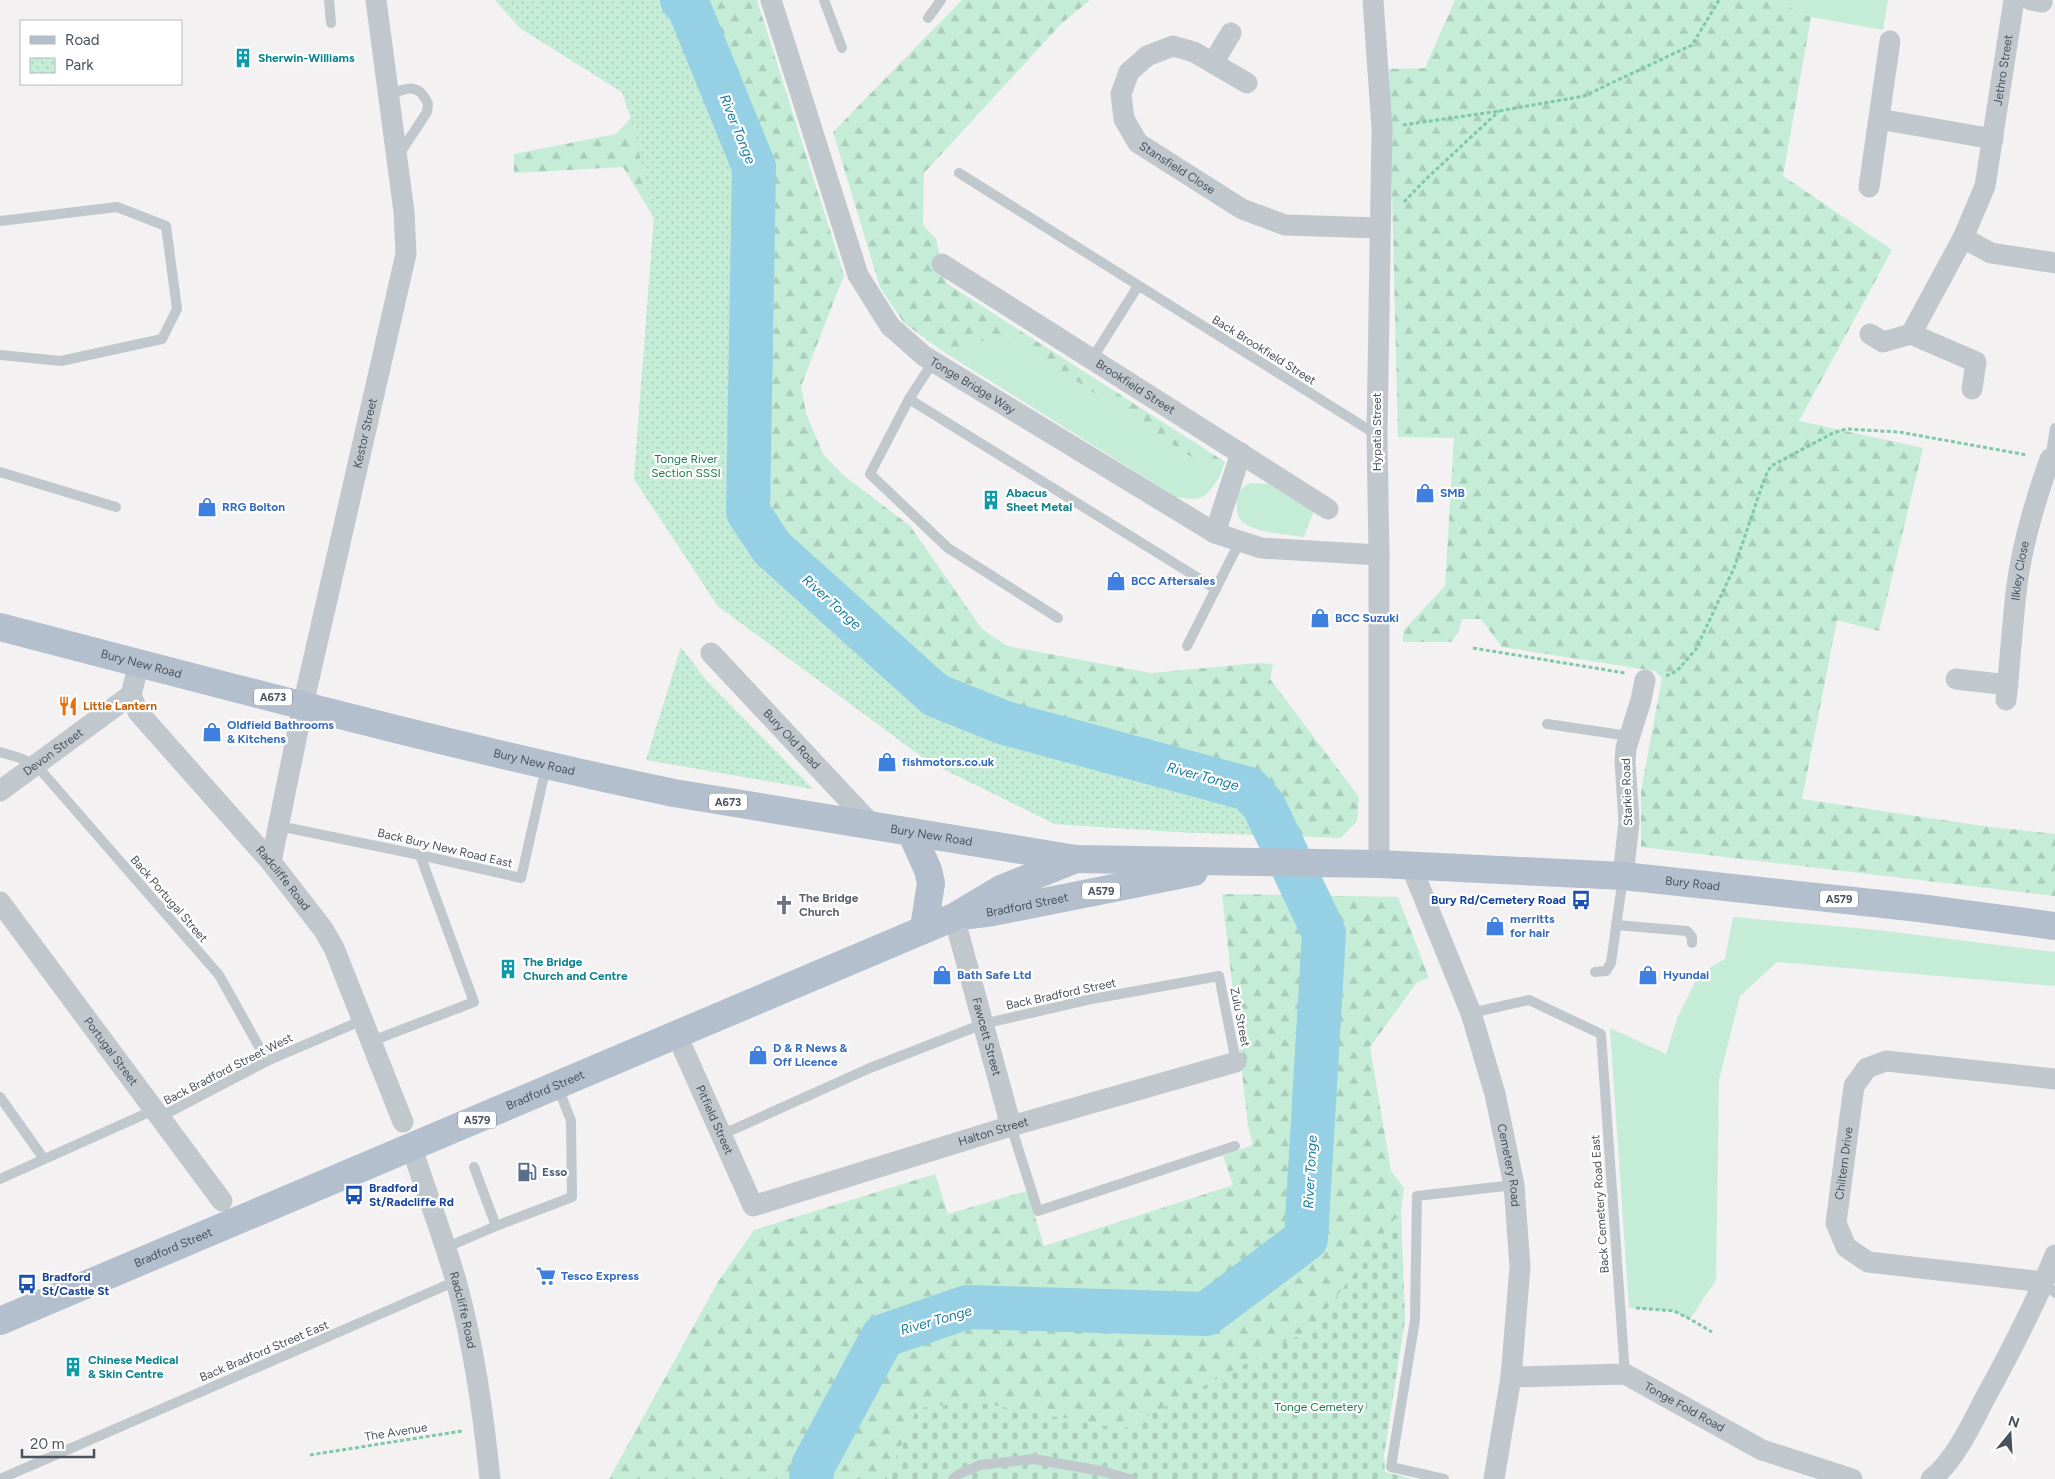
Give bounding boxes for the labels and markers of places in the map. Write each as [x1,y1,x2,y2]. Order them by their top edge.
building icon: Sherwin-Williams [232,47,254,69]
place label: Sherwin-Williams [258,51,355,65]
shop icon: SMB [1414,482,1436,504]
place label: Abacus Sheet Metal [1006,486,1072,514]
place label: SMB [1440,486,1465,500]
building icon: Abacus Sheet Metal [980,489,1002,511]
shop icon: RRG Bolton [196,496,218,518]
place label: RRG Bolton [222,500,285,514]
shop icon: BCC Aftersales [1105,570,1127,592]
place label: BCC Aftersales [1131,574,1215,588]
shop icon: BCC Suzuki [1309,607,1331,629]
place label: BCC Suzuki [1335,611,1399,625]
restaurant icon: Little Lantern [57,695,79,717]
place label: Little Lantern [83,699,157,713]
place label: Oldfield Bathrooms & Kitchens [227,718,334,746]
shop icon: Oldfield Bathrooms & Kitchens [201,721,223,743]
shop icon: fishmotors.co.uk [876,751,898,773]
place label: fishmotors.co.uk [902,755,995,769]
bus stop icon: Bury Rd/Cemetery Road [1570,889,1592,911]
place label: The Bridge Church [799,891,859,919]
place label: Bury Rd/Cemetery Road [1431,893,1566,907]
church icon: The Bridge Church [773,894,795,916]
place label: merritts for hair [1510,912,1555,940]
shop icon: merritts for hair [1484,915,1506,937]
place label: The Bridge Church and Centre [523,955,628,983]
building icon: The Bridge Church and Centre [497,958,519,980]
shop icon: Bath Safe Ltd [931,964,953,986]
shop icon: Hyundai [1637,964,1659,986]
place label: Bath Safe Ltd [957,968,1031,982]
place label: Hyundai [1663,968,1709,982]
place label: D & R News & Off Licence [773,1041,848,1069]
shop icon: D & R News & Off Licence [747,1044,769,1066]
fuel station icon: Esso [516,1161,538,1183]
place label: Esso [542,1165,567,1179]
place label: Bradford St/Radcliffe Rd [369,1181,454,1209]
bus stop icon: Bradford St/Radcliffe Rd [343,1184,365,1206]
supermarket icon: Tesco Express [535,1265,557,1287]
place label: Tesco Express [561,1269,639,1283]
place label: Bradford St/Castle St [42,1270,110,1298]
bus stop icon: Bradford St/Castle St [16,1273,38,1295]
place label: Chinese Medical & Skin Centre [88,1353,178,1381]
building icon: Chinese Medical & Skin Centre [62,1356,84,1378]

